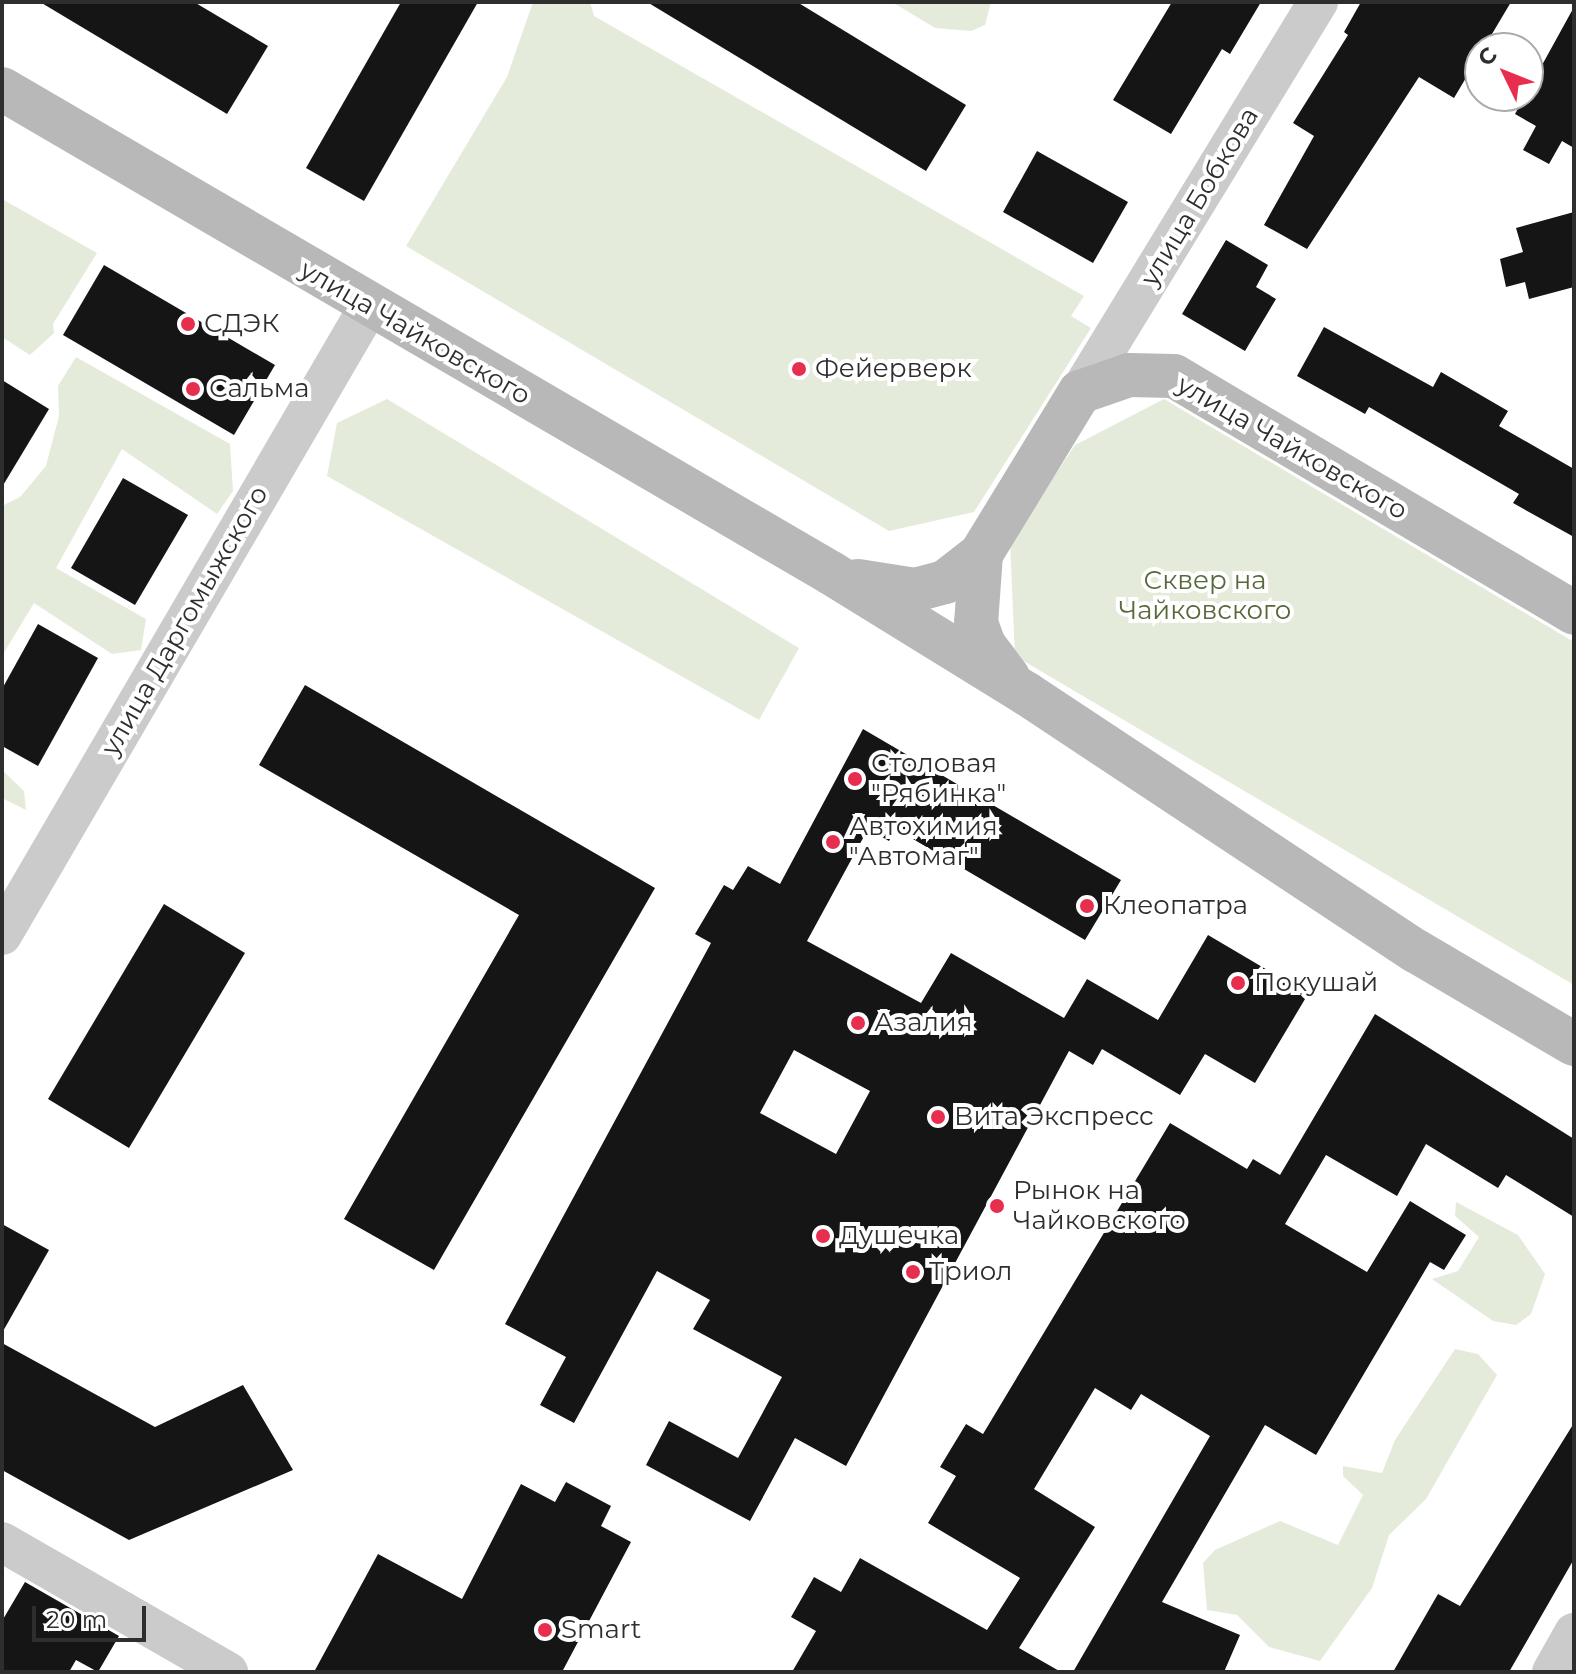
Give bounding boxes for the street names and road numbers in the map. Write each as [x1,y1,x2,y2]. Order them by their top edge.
street label: улица Бобкова [1134,102,1266,292]
street label: улица Чайковского [294,254,536,412]
street label: улица Чайковского [1171,369,1413,527]
street label: улица Даргомыжского [95,481,275,761]

